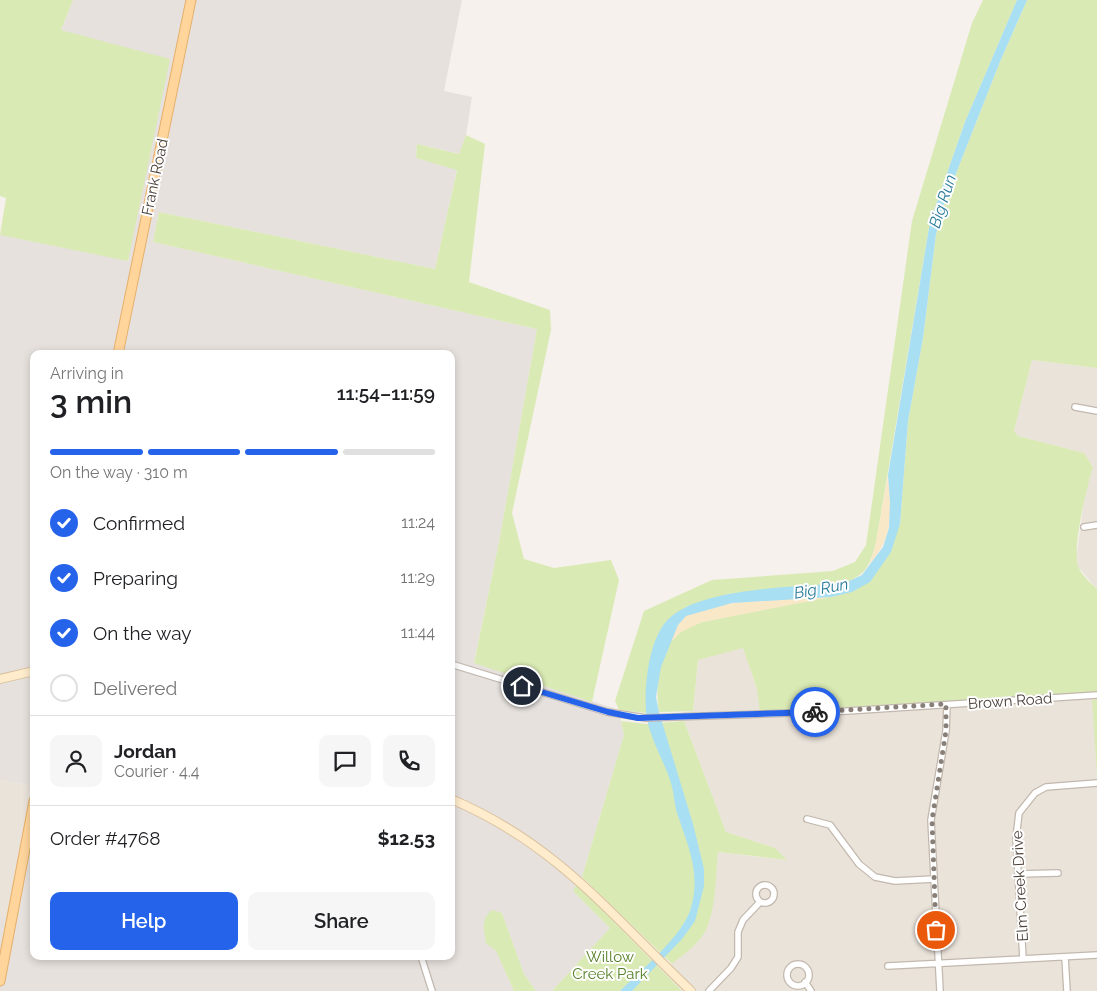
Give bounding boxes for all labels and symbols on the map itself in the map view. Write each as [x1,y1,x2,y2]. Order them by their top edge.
street label: Frank Road [138,137,172,217]
water label: Big Run [925,172,960,230]
water label: Big Run [792,574,850,603]
pin [501,665,543,707]
courier [790,687,840,737]
street label: Brown Road [967,689,1053,713]
street label: Elm Creek Drive [1008,830,1032,942]
pin [915,909,957,951]
park label: Willow Creek Park [572,948,648,983]

